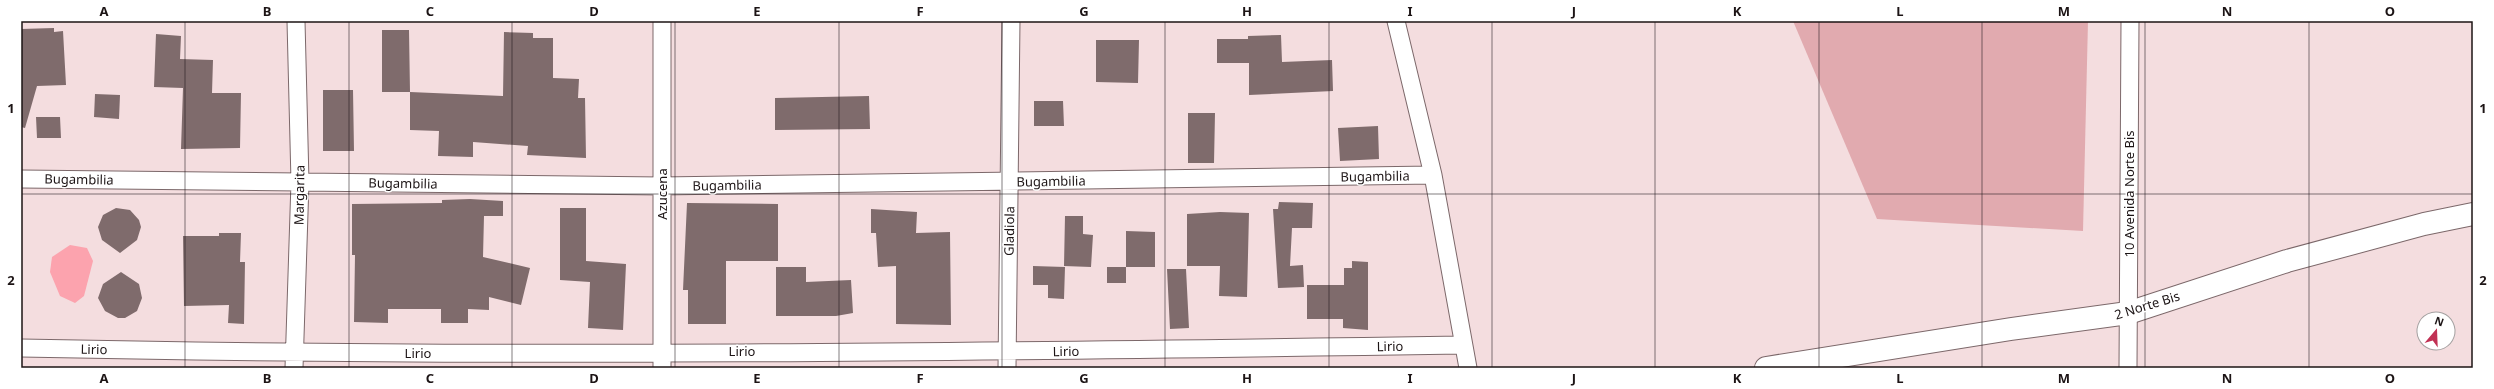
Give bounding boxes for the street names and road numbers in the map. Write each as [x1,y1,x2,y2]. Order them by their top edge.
street label: 10 Avenida Norte Bis [2120,130,2138,258]
street label: Margarita [289,165,309,225]
street label: Bugambilia [1340,166,1410,186]
street label: Azucena [653,168,671,220]
street label: Bugambilia [44,169,114,189]
street label: Bugambilia [1016,171,1086,191]
street label: Bugambilia [368,173,438,193]
street label: Bugambilia [692,175,762,195]
street label: Gladiola [1000,206,1018,256]
street label: 2 Norte Bis [2112,287,2182,323]
street label: Lirio [1376,337,1404,355]
street label: Lirio [80,340,108,358]
street label: Lirio [729,342,756,360]
street label: Lirio [1052,342,1080,360]
street label: Lirio [405,344,432,362]

